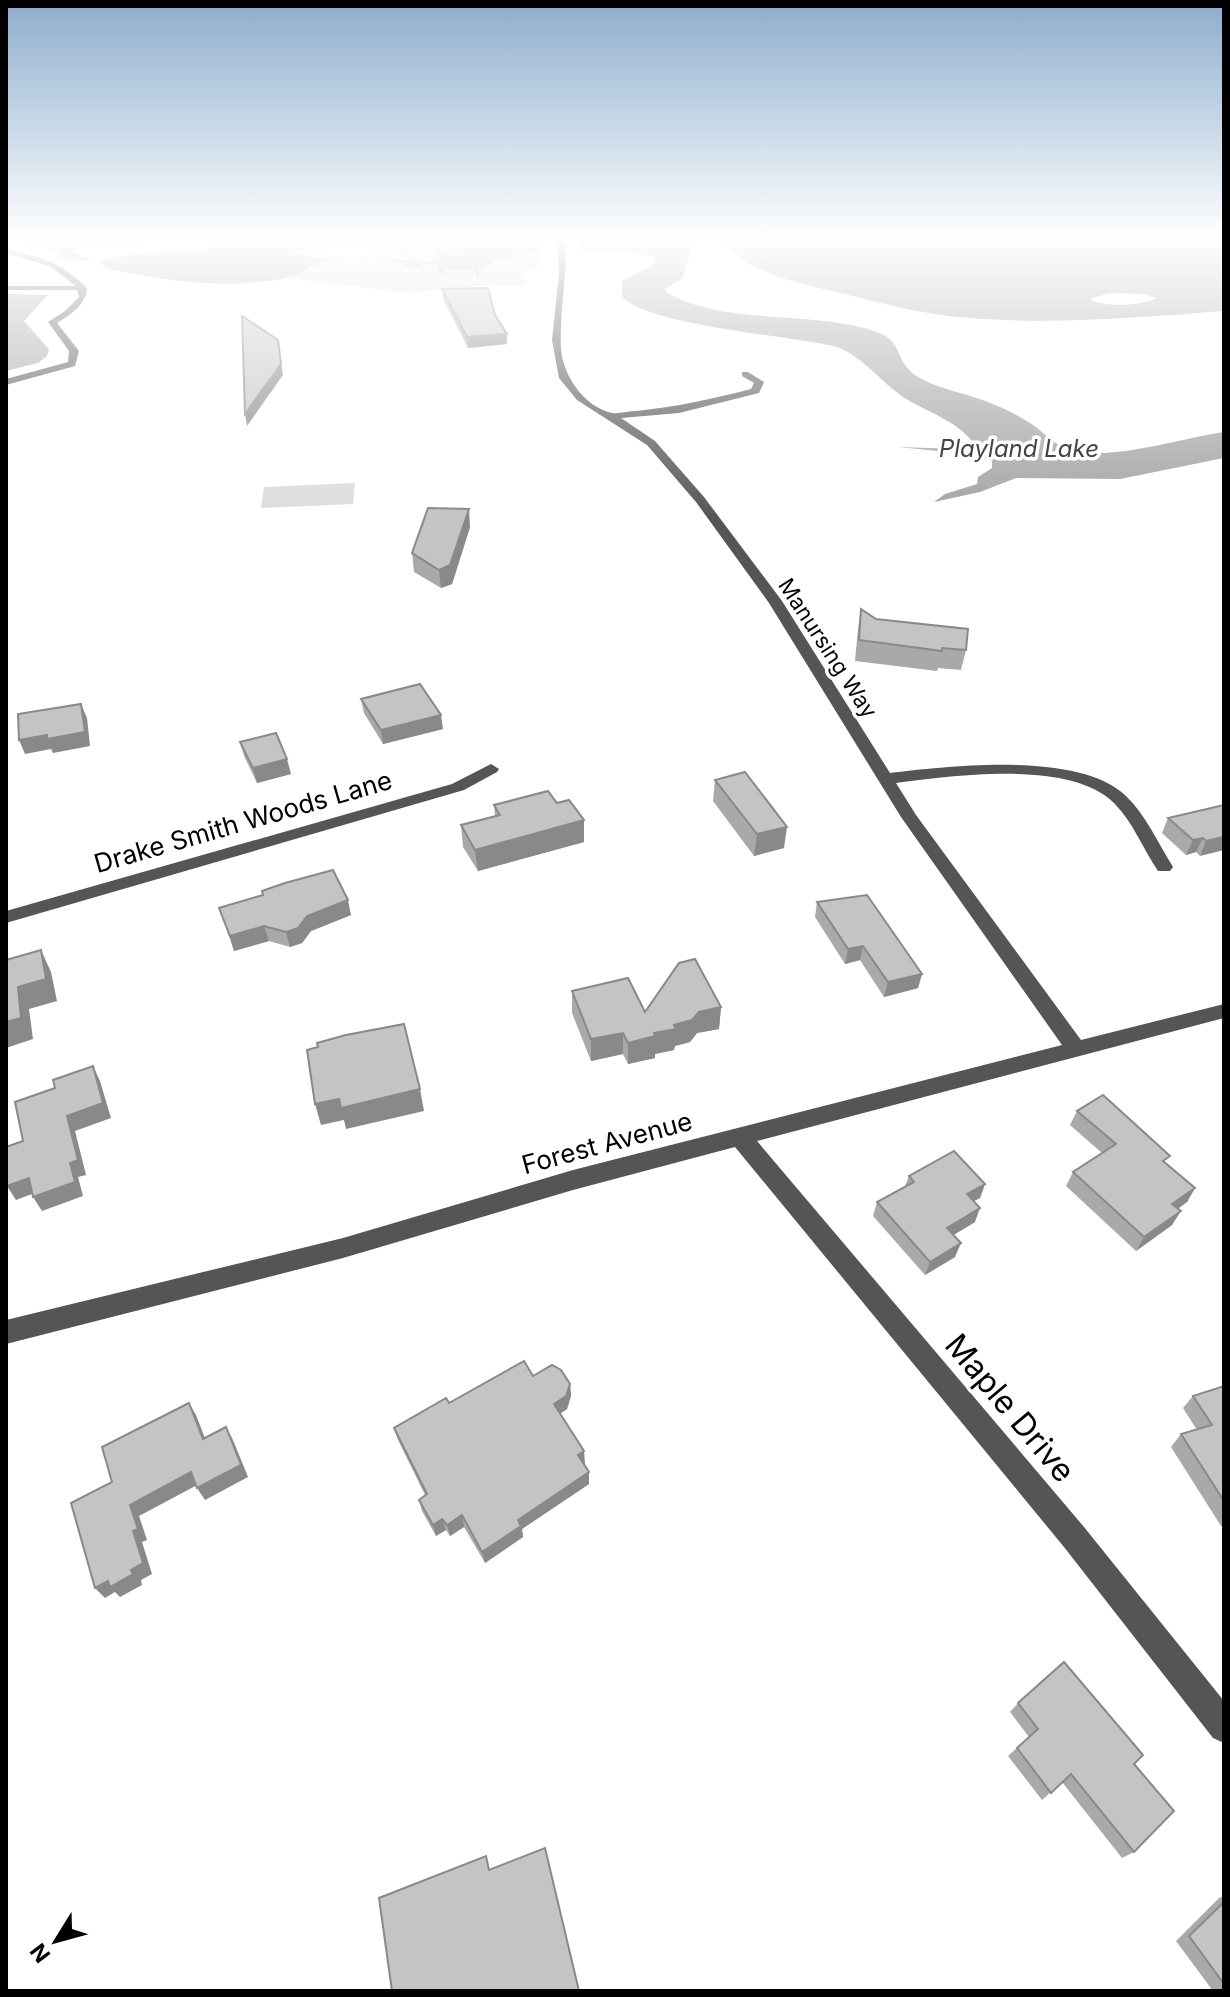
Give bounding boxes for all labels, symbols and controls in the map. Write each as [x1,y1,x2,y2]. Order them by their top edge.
water label: Playland Lake [939,434,1099,463]
street label: Manursing Way [773,573,883,723]
street label: Drake Smith Woods Lane [90,764,395,879]
street label: Forest Avenue [518,1105,696,1180]
street label: Maple Drive [937,1326,1084,1490]
north arrow [16,1901,96,1981]
text: N [25,1939,55,1968]

